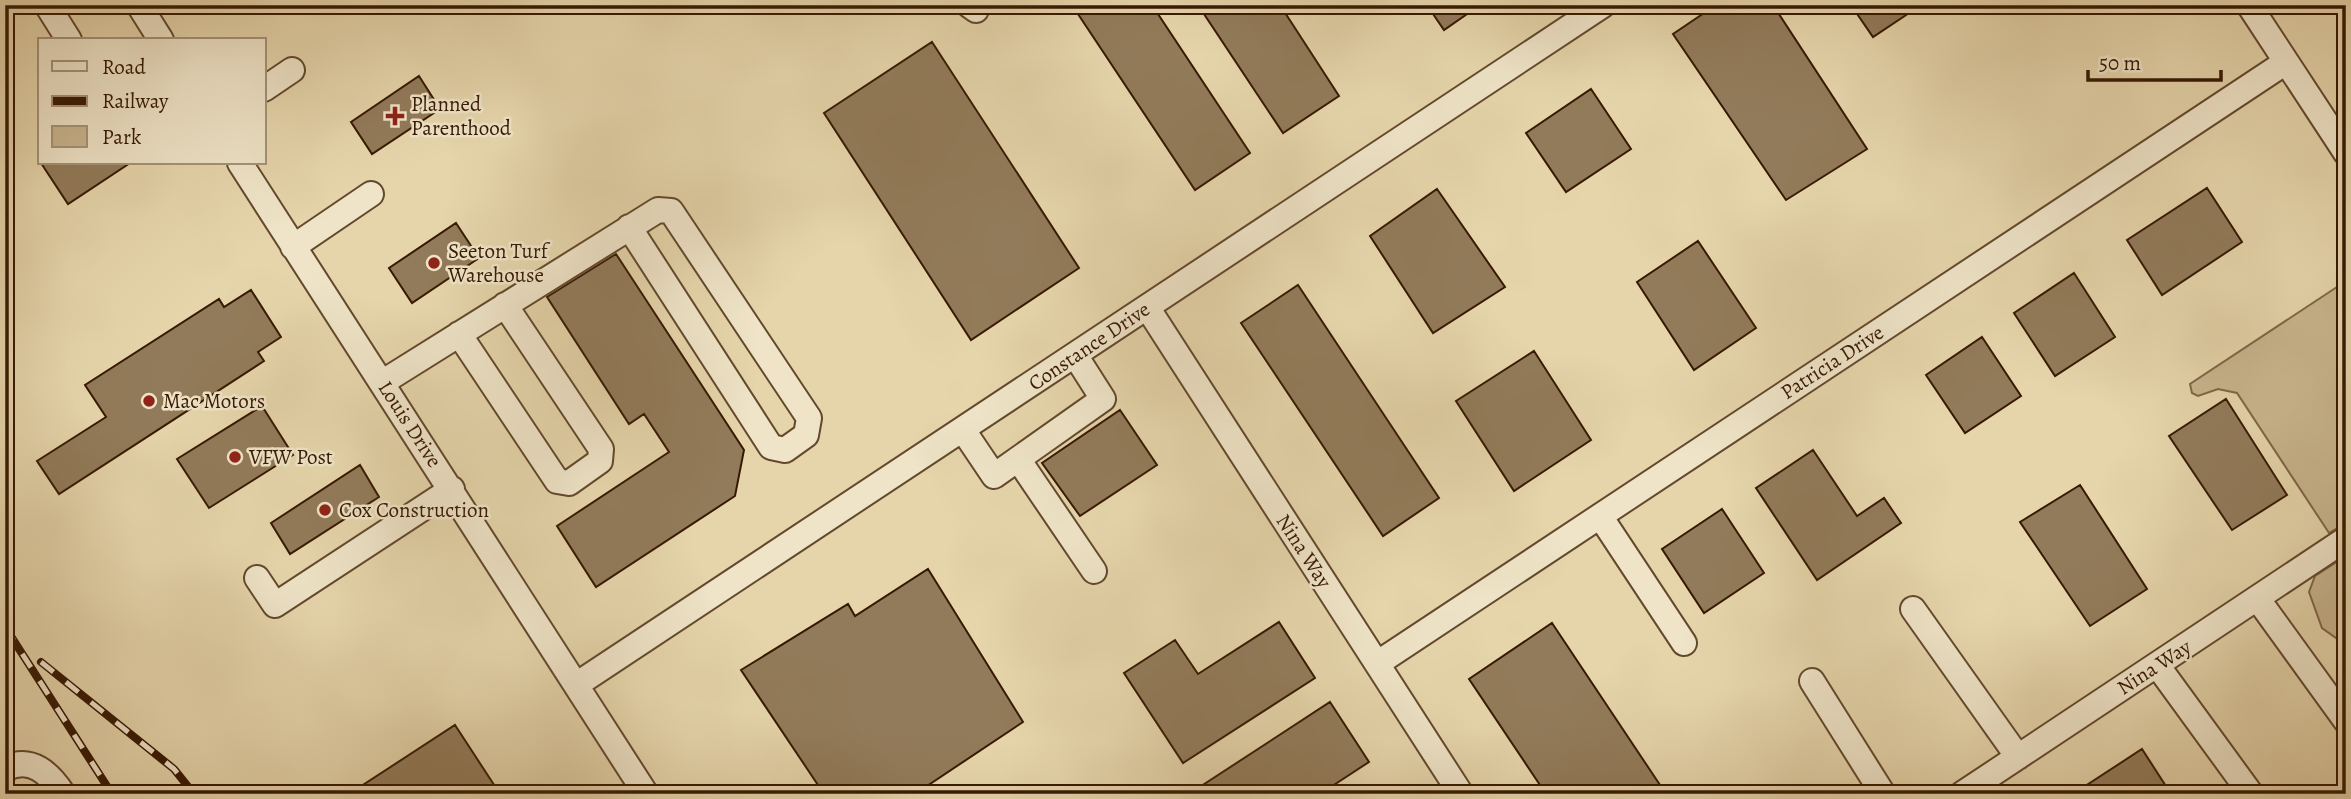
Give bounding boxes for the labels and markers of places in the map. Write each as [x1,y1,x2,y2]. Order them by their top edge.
place label: Planned Parenthood [411,90,512,142]
marker: Planned Parenthood [385,106,405,126]
place label: Seeton Turf Warehouse [447,237,551,289]
marker: Seeton Turf Warehouse [426,255,442,271]
place label: Mac Motors [163,387,265,415]
marker: Mac Motors [141,393,157,409]
place label: VFW Post [248,443,333,471]
marker: VFW Post [227,449,243,465]
place label: Cox Construction [339,496,489,524]
marker: Cox Construction [317,502,333,518]

